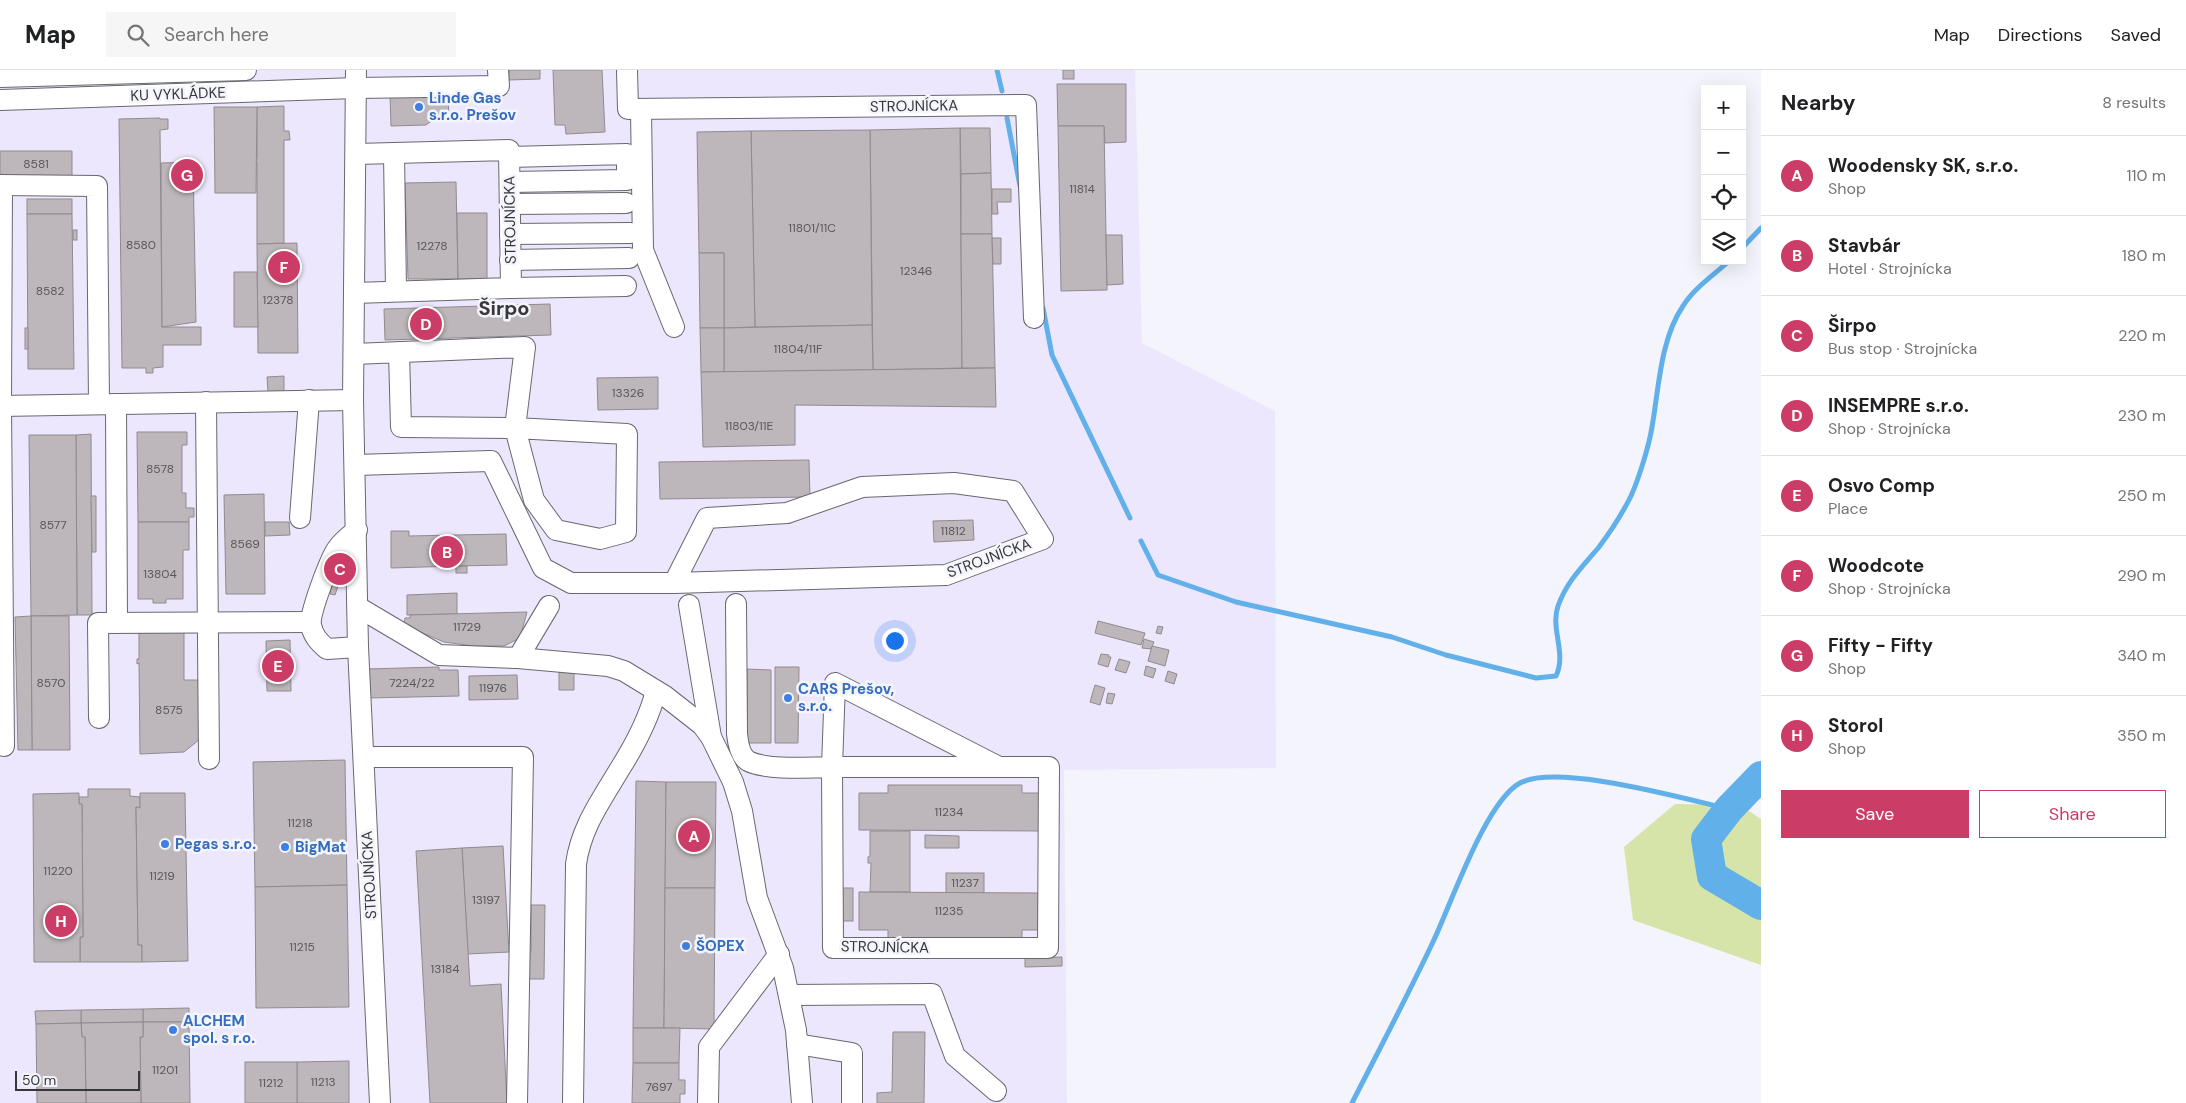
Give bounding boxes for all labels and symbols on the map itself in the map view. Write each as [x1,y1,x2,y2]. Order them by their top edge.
street label: KU VYKLÁDKE [130,82,226,106]
place label: Linde Gas s.r.o. Prešov [429,88,517,125]
street label: STROJNÍCKA [870,95,958,117]
marker: Linde Gas s.r.o. Prešov [413,101,425,113]
house number: 8581 [23,156,49,172]
pin: G [171,156,203,194]
street label: STROJNÍCKA [499,176,521,264]
house number: 11814 [1069,181,1095,197]
house number: 11801/11C [788,220,836,236]
house number: 8580 [126,237,156,253]
house number: 12278 [417,238,447,254]
pin: F [268,248,300,286]
house number: 12346 [900,263,932,279]
house number: 8582 [36,283,64,299]
house number: 12378 [262,292,294,308]
district label: Širpo [478,295,530,321]
pin: D [410,305,442,343]
house number: 11804/11F [774,341,823,357]
house number: 13326 [612,385,644,401]
house number: 11803/11E [725,418,773,434]
house number: 8578 [146,461,174,477]
house number: 8577 [39,517,67,533]
house number: 11812 [940,523,966,539]
pin: B [431,533,463,571]
street label: STROJNÍCKA [944,533,1034,582]
house number: 8569 [230,536,260,552]
pin: C [324,550,356,588]
house number: 13804 [143,566,177,582]
house number: 11729 [453,619,481,635]
your location [882,628,908,654]
pin: E [262,647,294,685]
house number: 8570 [37,675,65,691]
house number: 7224/22 [389,675,435,691]
place label: CARS Prešov, s.r.o. [798,679,894,716]
house number: 11976 [479,680,507,696]
marker: CARS Prešov, s.r.o. [782,692,794,704]
house number: 8575 [155,702,183,718]
house number: 11234 [935,804,963,820]
house number: 11218 [287,815,313,831]
pin: A [678,817,710,855]
street label: STROJNÍCKA [357,830,381,920]
place label: Pegas s.r.o. [175,834,256,854]
place label: BigMat [295,837,346,857]
marker: Pegas s.r.o. [159,838,171,850]
marker: BigMat [279,841,291,853]
house number: 11220 [43,863,73,879]
house number: 11219 [149,868,175,884]
house number: 11237 [951,875,979,891]
house number: 13197 [472,892,500,908]
pin: H [45,902,77,940]
house number: 11235 [935,903,963,919]
place label: ŠOPEX [696,936,745,956]
street label: STROJNÍCKA [841,936,929,958]
house number: 11215 [289,939,315,955]
marker: ŠOPEX [680,940,692,952]
house number: 13184 [431,961,459,977]
place label: ALCHEM spol. s r.o. [183,1011,255,1048]
marker: ALCHEM spol. s r.o. [167,1024,179,1036]
house number: 11201 [152,1062,178,1078]
scale bar [15,1068,140,1091]
house number: 11213 [310,1074,336,1090]
house number: 11212 [258,1075,284,1091]
house number: 7697 [645,1079,673,1095]

